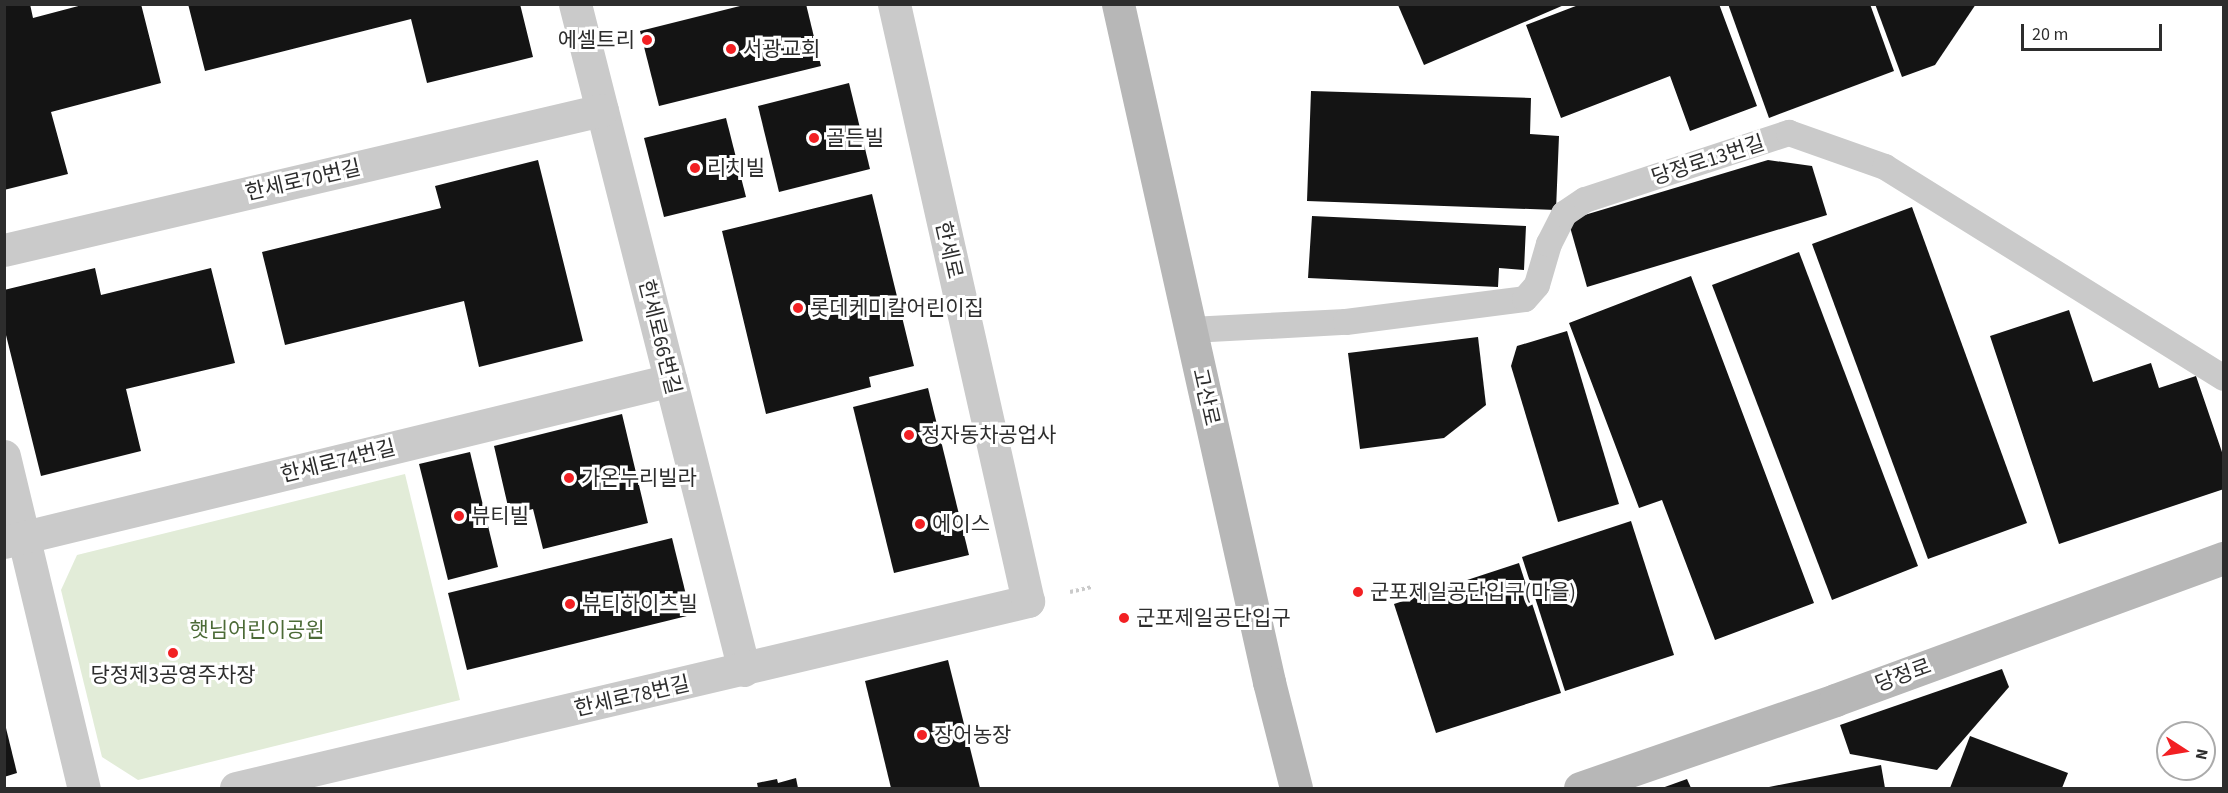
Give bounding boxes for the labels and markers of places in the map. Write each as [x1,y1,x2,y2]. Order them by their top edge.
place label: 에셀트리 [558,27,635,53]
marker: 에셀트리 [640,33,654,47]
place label: 서광교회 [743,36,820,62]
marker: 서광교회 [724,42,738,56]
place label: 골든빌 [826,125,884,151]
marker: 골든빌 [807,131,821,145]
place label: 리치빌 [707,155,765,181]
marker: 리치빌 [688,161,702,175]
place label: 롯데케미칼어린이집 [810,295,984,321]
marker: 롯데케미칼어린이집 [791,301,805,315]
place label: 정자동차공업사 [921,422,1056,448]
marker: 정자동차공업사 [902,428,916,442]
place label: 가온누리빌라 [581,465,697,491]
marker: 가온누리빌라 [562,471,576,485]
place label: 뷰티빌 [471,503,529,529]
marker: 뷰티빌 [452,509,466,523]
place label: 에이스 [932,511,990,537]
marker: 에이스 [913,517,927,531]
place label: 군포제일공단입구(마을) [1370,579,1576,605]
marker: 군포제일공단입구(마을) [1351,585,1365,599]
place label: 뷰티하이츠빌 [582,591,698,617]
marker: 뷰티하이츠빌 [563,597,577,611]
place label: 군포제일공단입구 [1136,605,1291,631]
marker: 군포제일공단입구 [1117,611,1131,625]
marker: 당정제3공영주차장 [166,646,180,660]
place label: 당정제3공영주차장 [91,662,255,688]
place label: 장어농장 [934,722,1011,748]
marker: 장어농장 [915,728,929,742]

